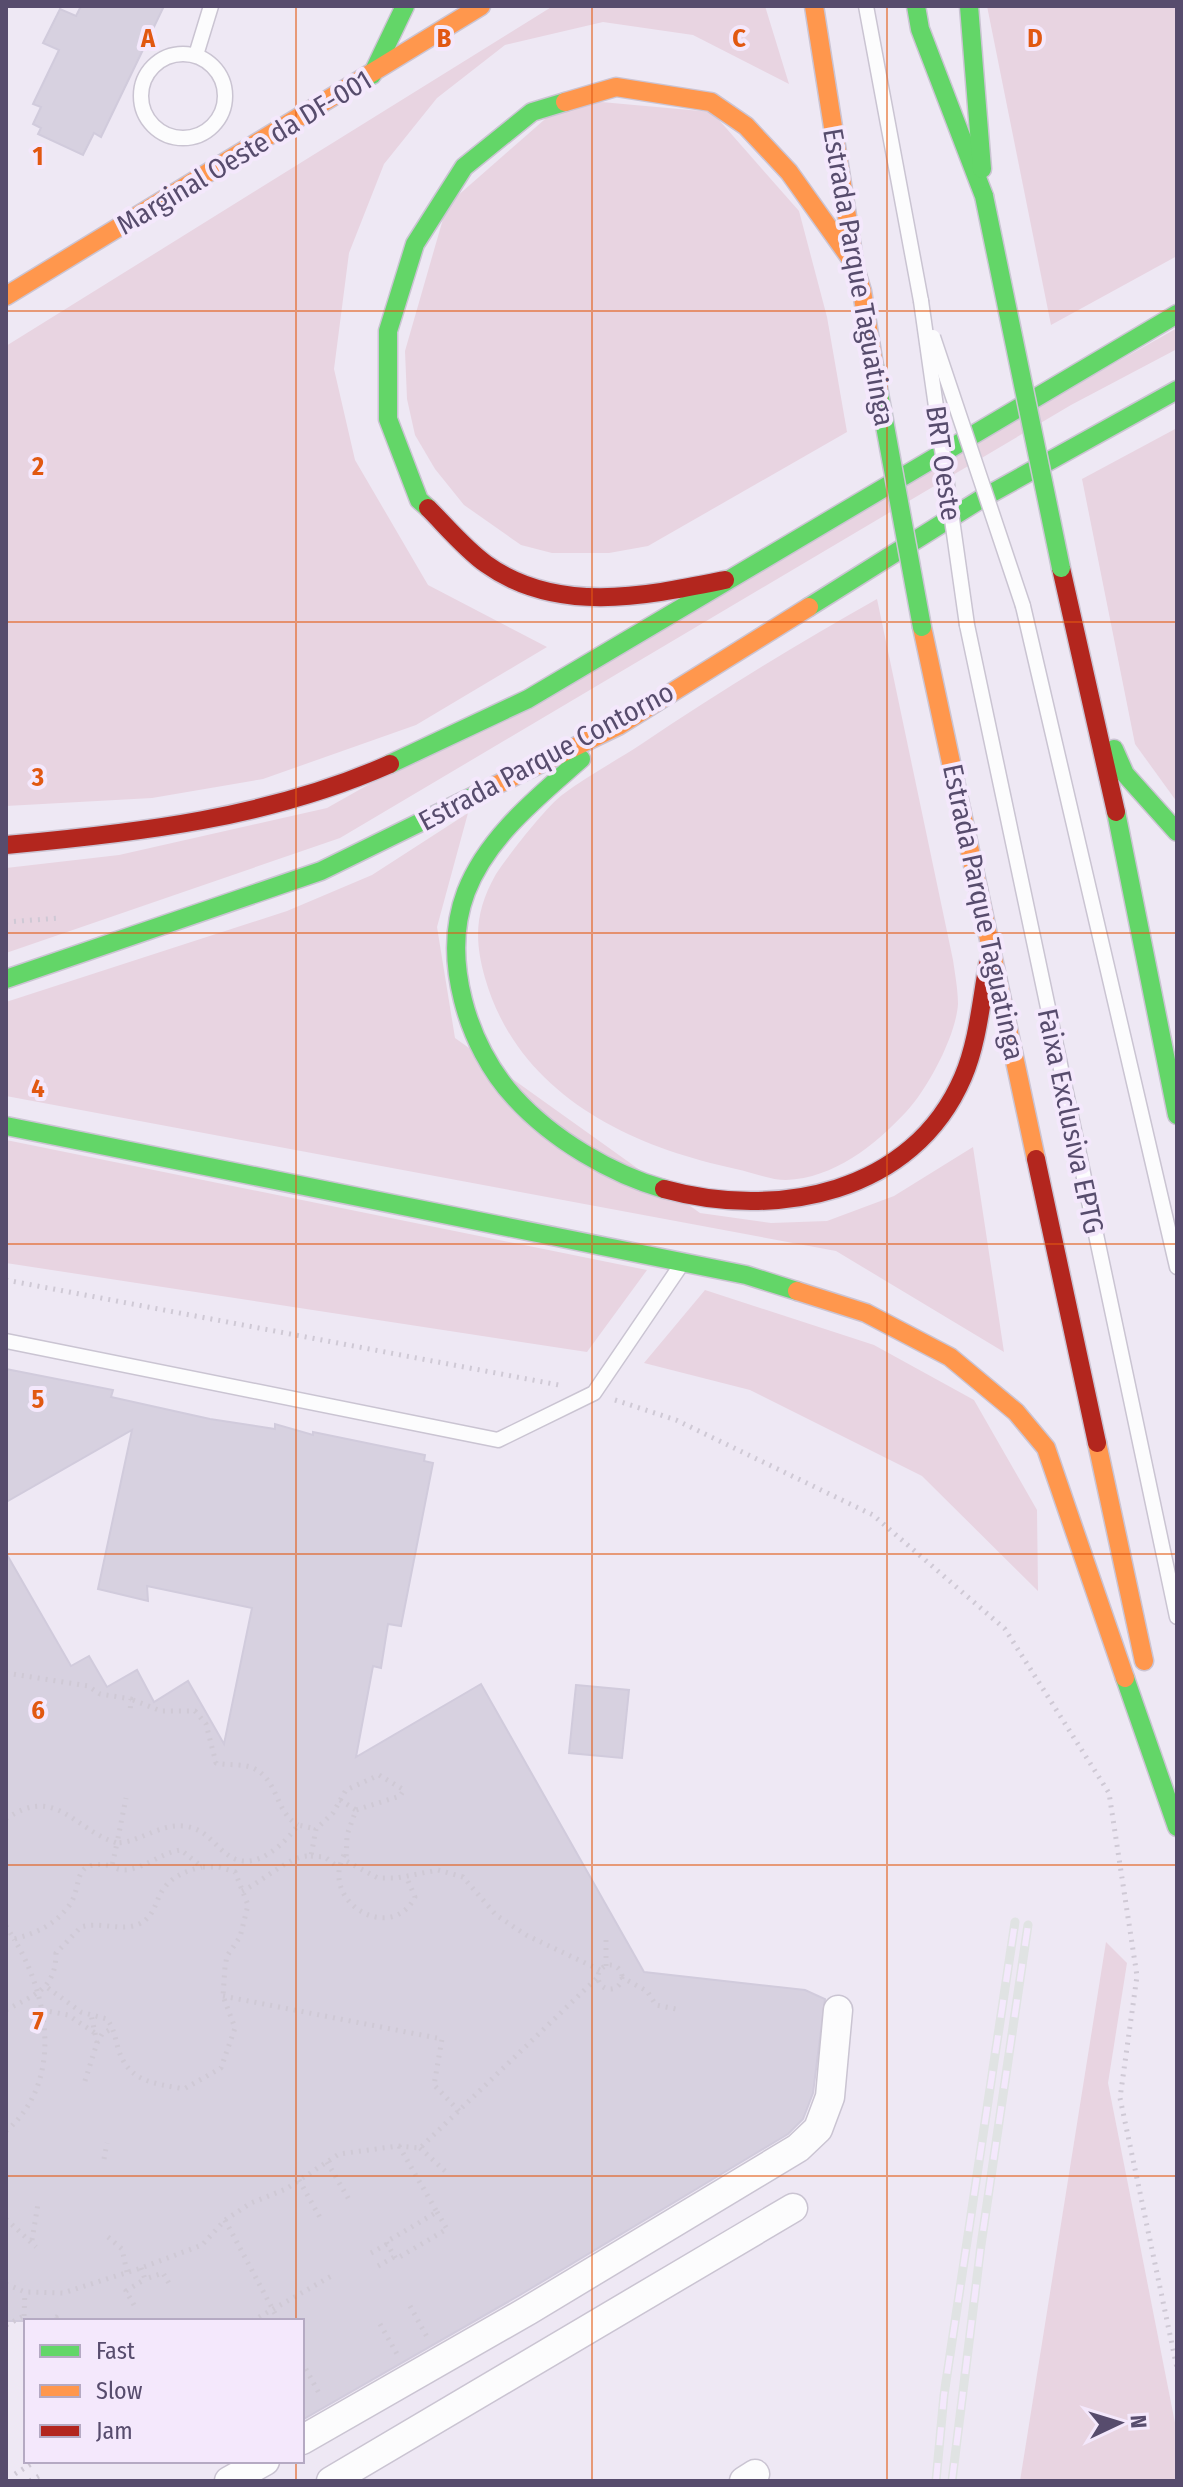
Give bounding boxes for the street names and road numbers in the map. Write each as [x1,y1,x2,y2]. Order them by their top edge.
street label: Marginal Oeste da DF-001 [111,63,378,242]
street label: Estrada Parque Taguatinga [816,126,901,428]
street label: BRT Oeste [919,404,968,523]
street label: Estrada Parque Contorno [413,675,679,838]
street label: Estrada Parque Taguatinga [936,761,1031,1063]
street label: Faixa Exclusiva EPTG [1031,1006,1110,1237]

